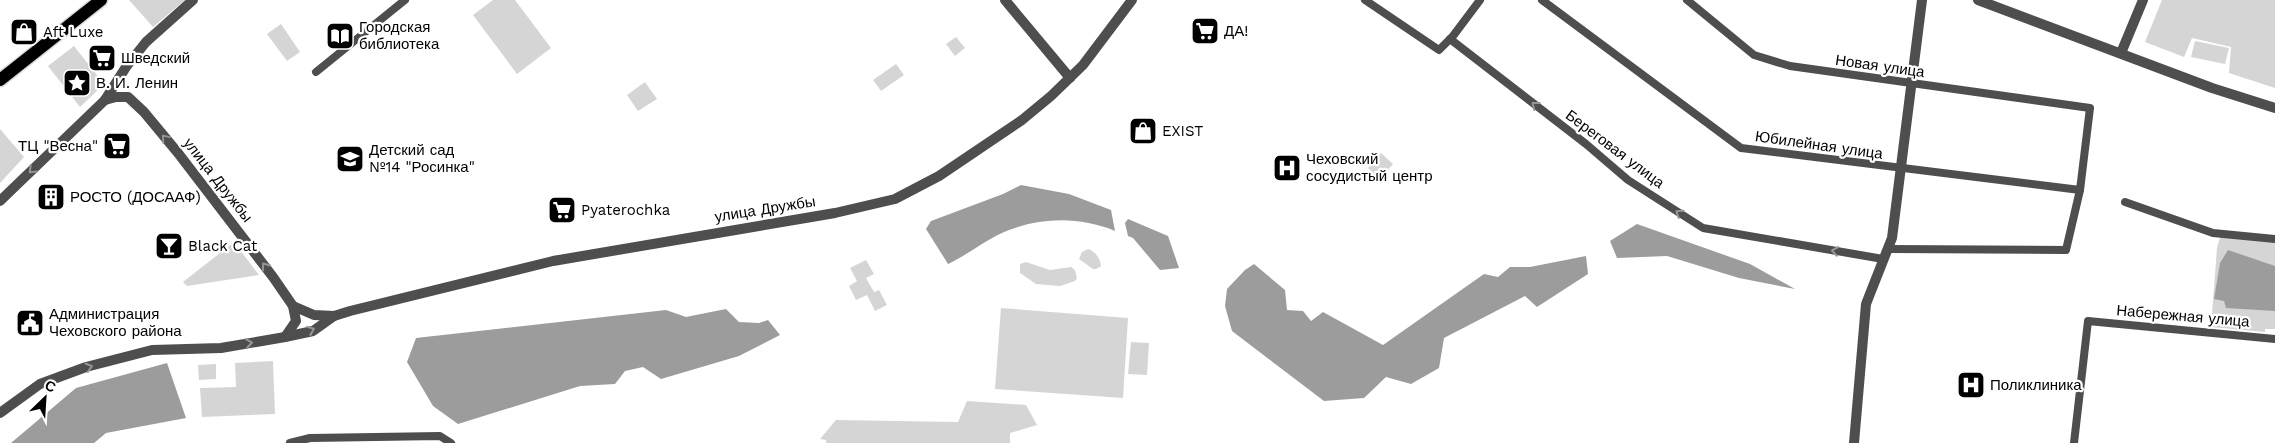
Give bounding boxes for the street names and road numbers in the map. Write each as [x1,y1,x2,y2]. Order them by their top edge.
street label: Новая улица [1834,51,1926,81]
street label: Береговая улица [1562,106,1668,192]
street label: Юбилейная улица [1754,127,1885,163]
street label: улица Дружбы [180,134,256,226]
street label: улица Дружбы [713,192,817,226]
street label: Набережная улица [2116,301,2251,331]

